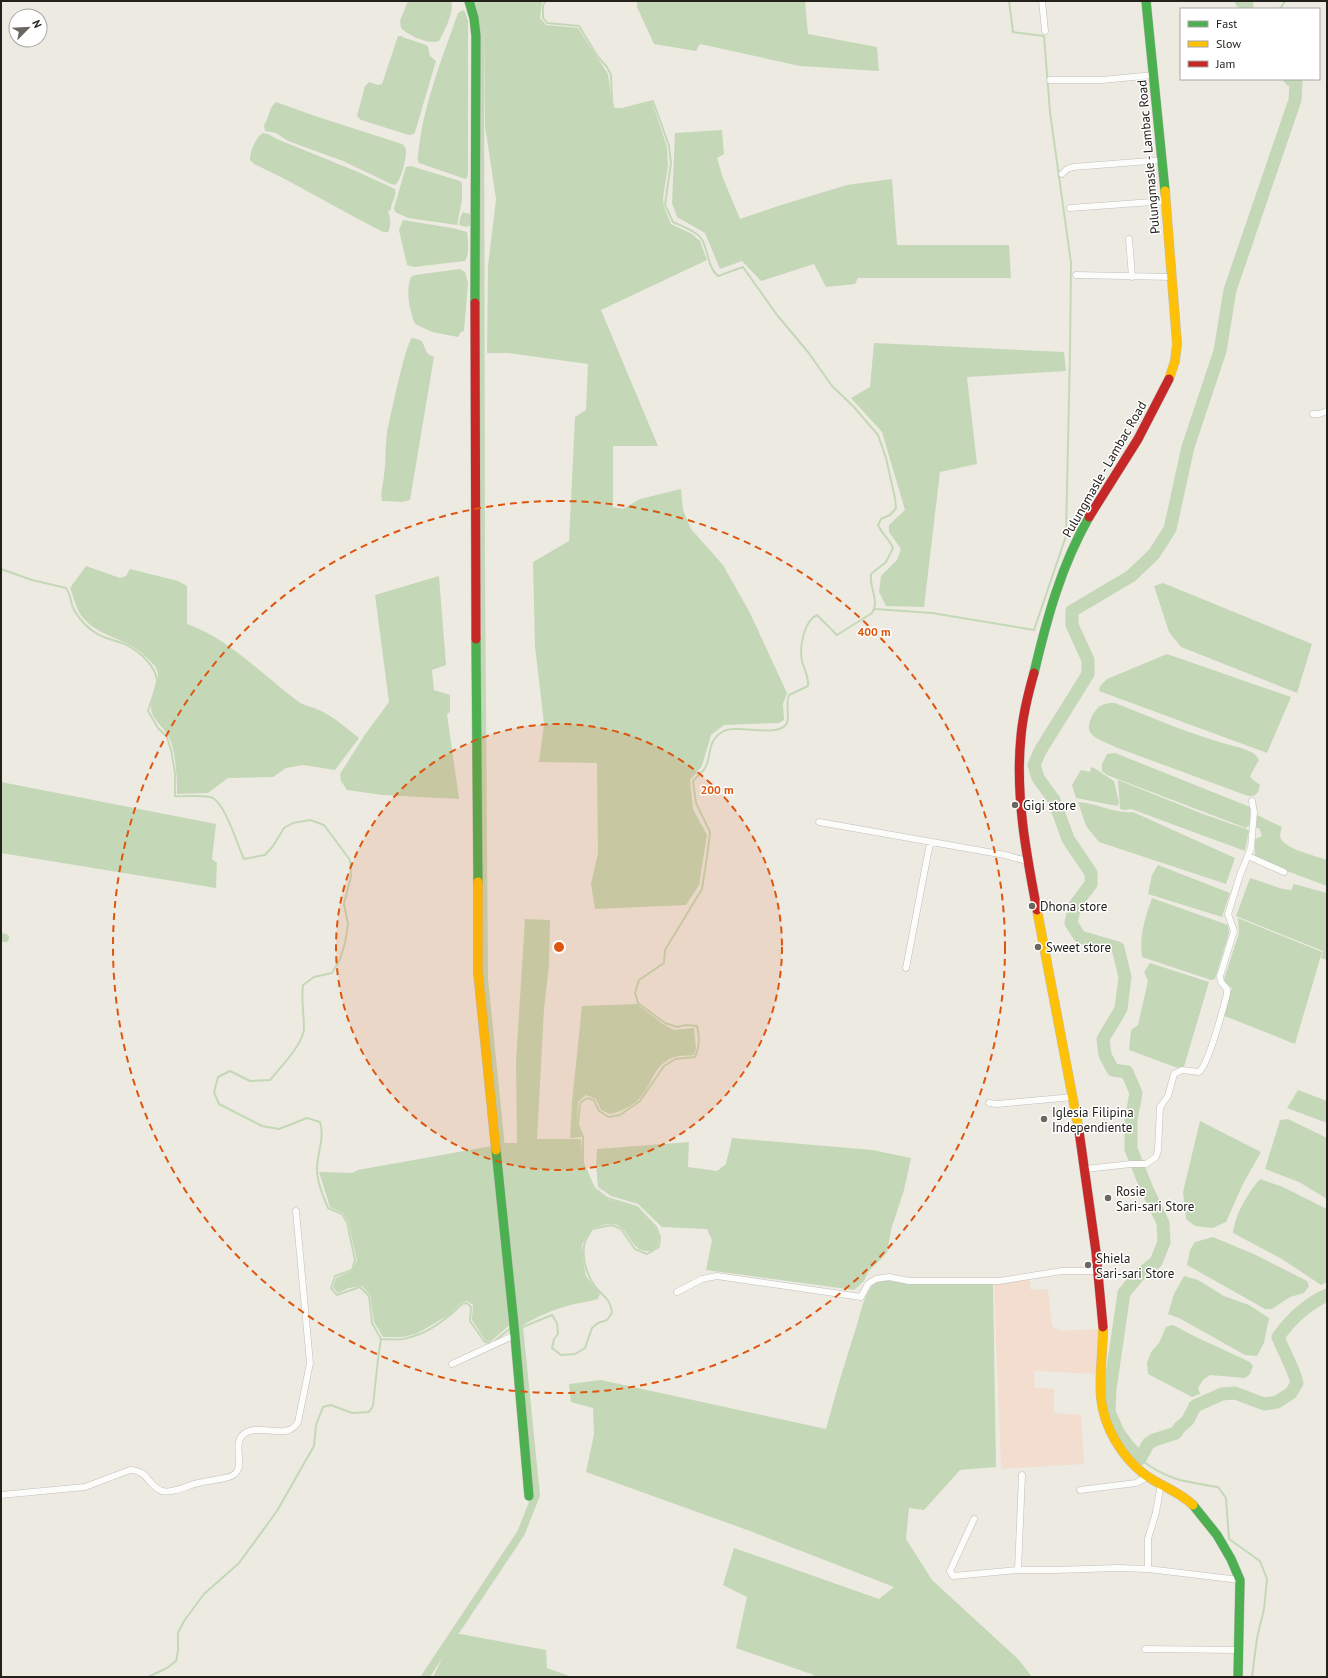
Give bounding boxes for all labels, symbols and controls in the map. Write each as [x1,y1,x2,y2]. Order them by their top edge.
north arrow [8,8,48,48]
legend [1180,8,1320,80]
text: Fast [1216,16,1237,31]
text: N [29,18,45,30]
text: Slow [1216,36,1241,51]
text: Jam [1215,56,1235,71]
street label: Pulungmasle - Lambac Road [1133,79,1164,235]
street label: Pulungmasle - Lambac Road [1058,398,1150,540]
text: 400 m [857,624,891,639]
text: 200 m [700,782,734,797]
place label: Gigi store [1023,797,1076,814]
marker: Gigi store [1010,800,1020,810]
place label: Dhona store [1040,898,1107,915]
marker: Dhona store [1027,901,1037,911]
place label: Sweet store [1046,939,1111,956]
centre of rings [552,940,566,954]
marker: Sweet store [1033,942,1043,952]
place label: Iglesia Filipina Independiente [1052,1104,1134,1136]
marker: Iglesia Filipina Independiente [1039,1114,1049,1124]
place label: Rosie Sari-sari Store [1116,1183,1194,1215]
marker: Rosie Sari-sari Store [1103,1193,1113,1203]
place label: Shiela Sari-sari Store [1096,1250,1174,1282]
marker: Shiela Sari-sari Store [1083,1260,1093,1270]

